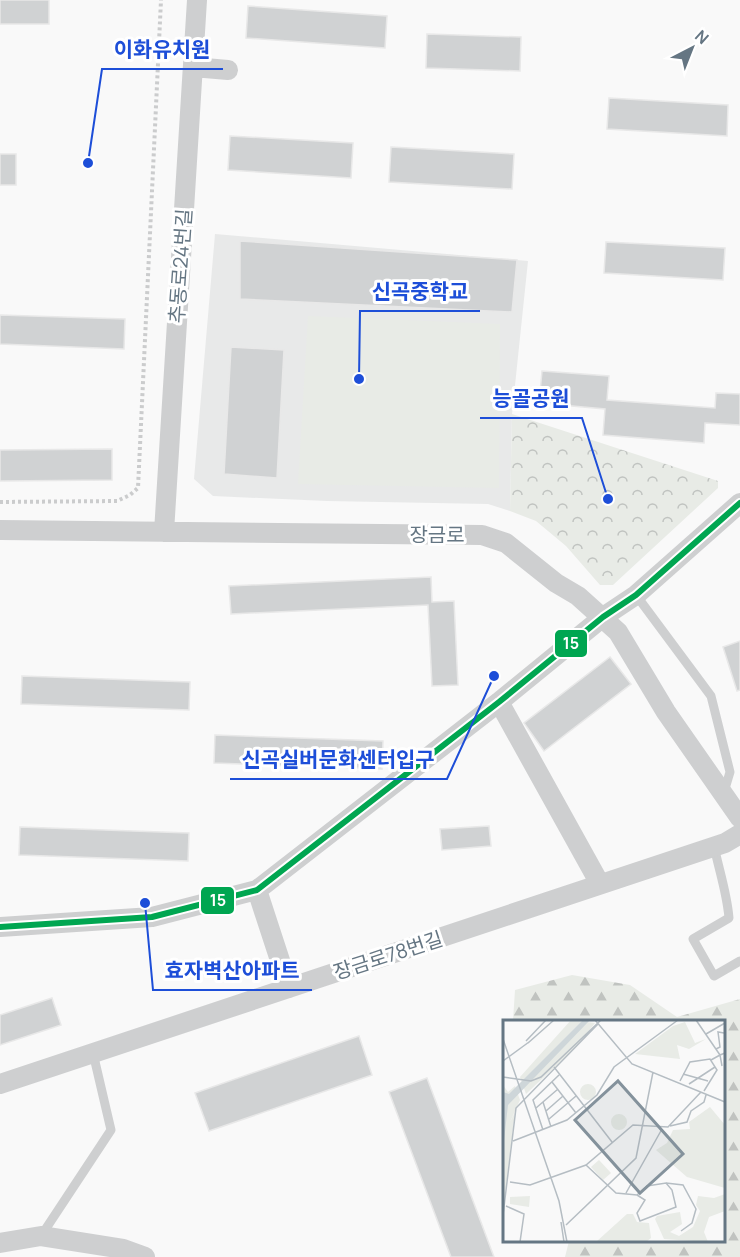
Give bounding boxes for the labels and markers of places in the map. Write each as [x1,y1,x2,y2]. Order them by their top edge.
callout: 이화유치원 [102,30,223,69]
callout: 신곡중학교 [360,272,480,311]
callout: 능골공원 [480,379,582,418]
callout: 신곡실버문화센터입구 [230,740,447,779]
callout: 효자벽산아파트 [153,951,312,990]

